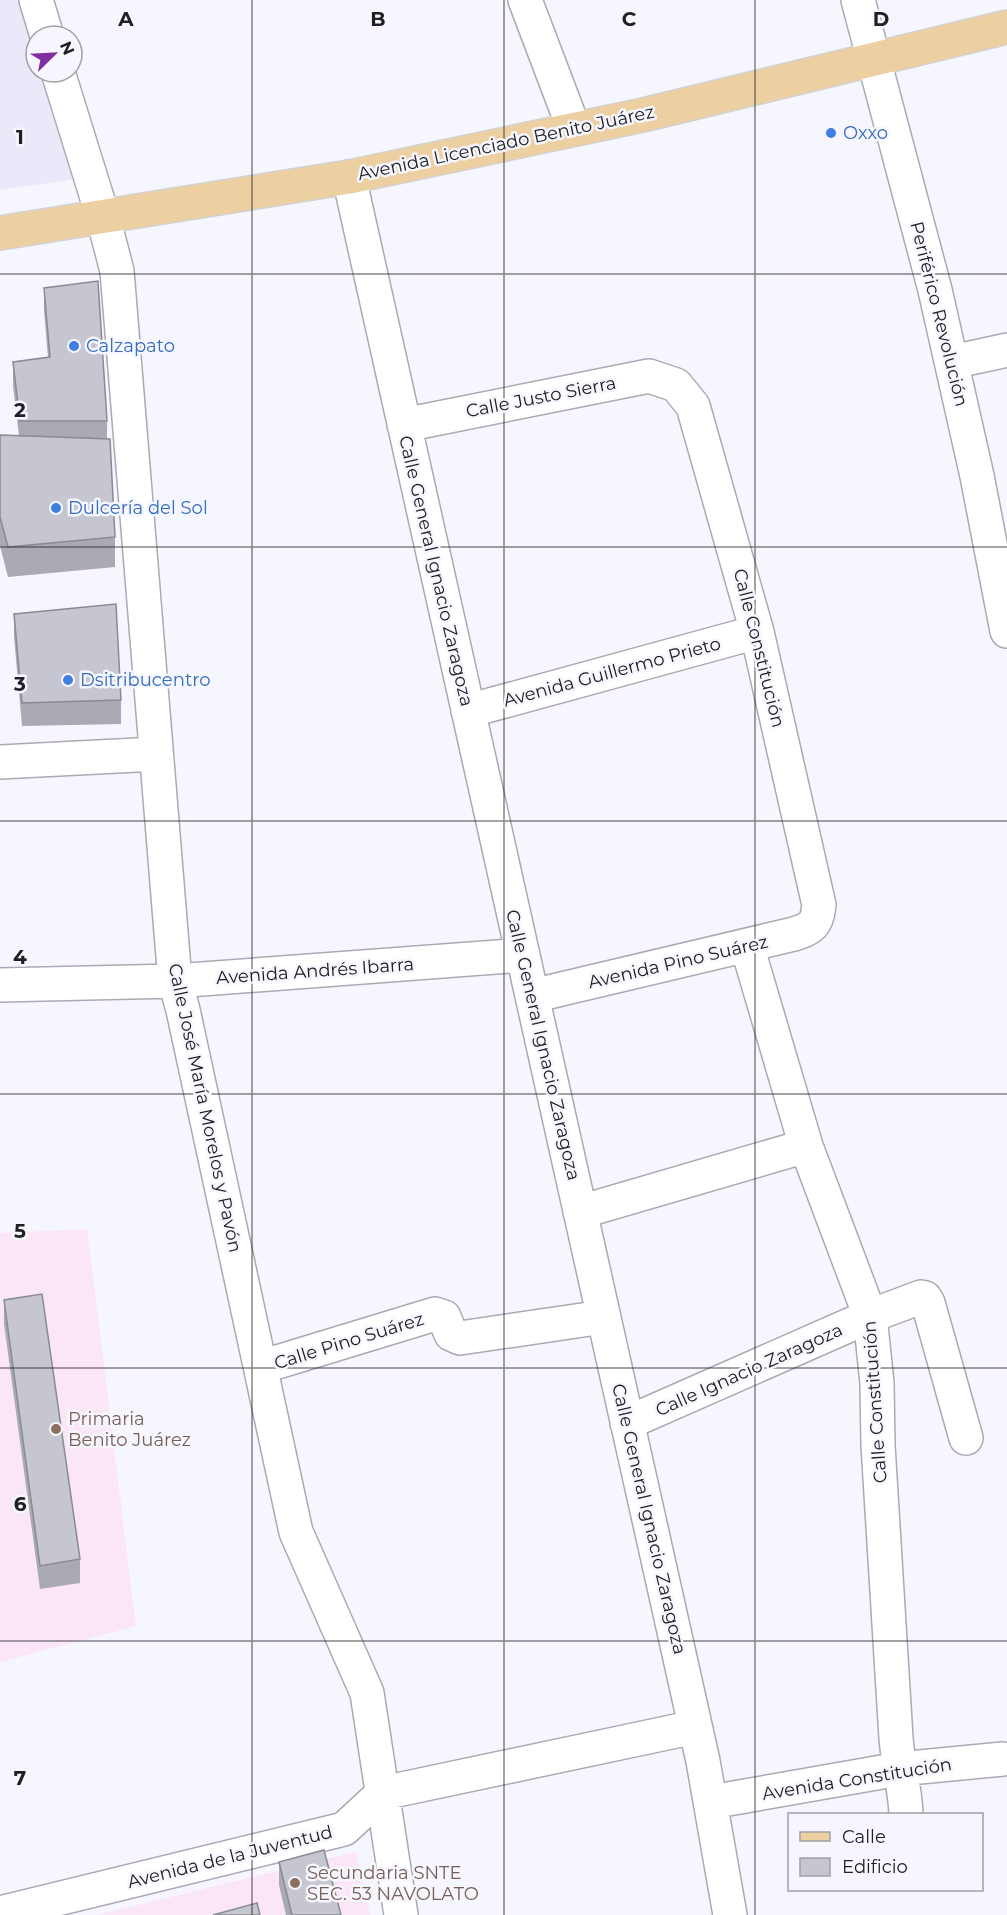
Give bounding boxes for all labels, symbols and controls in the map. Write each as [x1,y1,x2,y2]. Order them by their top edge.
text: A [117,7,134,31]
text: B [370,7,386,31]
text: C [622,7,637,31]
text: D [873,7,889,31]
north arrow [24,24,84,84]
text: N [56,38,79,58]
street label: Avenida Licenciado Benito Juárez [356,101,656,185]
place label: Oxxo [843,122,888,144]
text: 1 [16,125,24,149]
marker: Oxxo [824,126,838,140]
street label: Periférico Revolución [905,219,973,409]
place label: Calzapato [86,335,175,357]
marker: Calzapato [67,339,81,353]
street label: Calle Justo Sierra [464,372,618,422]
text: 2 [14,398,26,422]
street label: Calle General Ignacio Zaragoza [394,434,478,708]
place label: Dulcería del Sol [68,497,208,519]
marker: Dulcería del Sol [49,501,63,515]
street label: Calle Constitución [729,566,789,730]
street label: Avenida Guillermo Prieto [501,632,723,712]
place label: Dsitribucentro [80,669,210,691]
text: 3 [13,672,26,696]
marker: Dsitribucentro [61,673,75,687]
street label: Calle General Ignacio Zaragoza [501,908,585,1182]
street label: Avenida Pino Suárez [586,931,770,993]
text: 4 [13,945,27,969]
street label: Avenida Andrés Ibarra [215,953,415,989]
street label: Calle José María Morelos y Pavón [164,962,246,1254]
text: 5 [14,1219,26,1243]
street label: Calle Pino Suárez [272,1308,426,1374]
street label: Calle Ignacio Zaragoza [652,1319,846,1421]
street label: Calle Constitución [858,1320,892,1484]
street label: Calle General Ignacio Zaragoza [607,1382,691,1656]
place label: Primaria Benito Juárez [68,1408,191,1451]
marker: Primaria Benito Juárez [49,1422,63,1436]
text: 6 [14,1492,27,1516]
street label: Avenida Constitución [761,1753,953,1805]
text: 7 [14,1766,26,1790]
legend [788,1813,983,1891]
street label: Avenida de la Juventud [125,1821,335,1893]
text: Calle [842,1826,886,1848]
text: Edificio [842,1856,908,1878]
place label: Secundaria SNTE SEC. 53 NAVOLATO [307,1862,479,1905]
marker: Secundaria SNTE SEC. 53 NAVOLATO [288,1876,302,1890]

